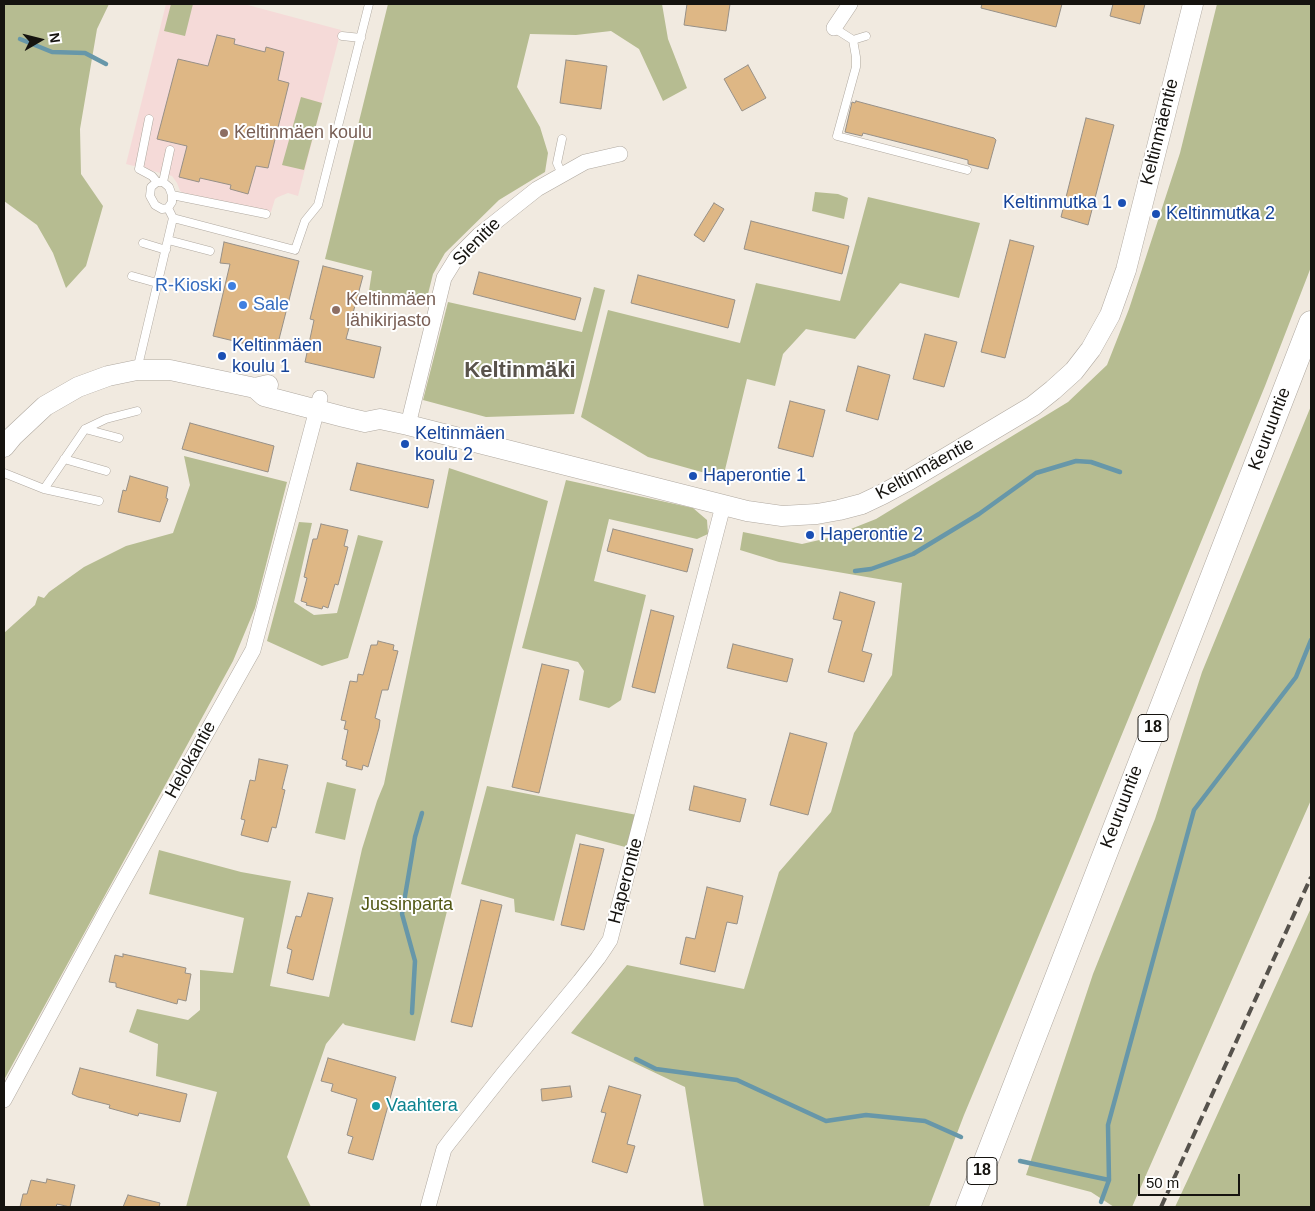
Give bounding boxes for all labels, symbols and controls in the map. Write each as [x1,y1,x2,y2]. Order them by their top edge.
north arrow [15,15,65,65]
text: N [46,32,63,44]
street label: Keltinmäentie [1136,76,1184,188]
place label: Keltinmäen koulu [234,122,372,144]
marker: Keltinmäen koulu [218,127,230,139]
place label: Keltinmutka 1 [1003,192,1112,214]
marker: Keltinmutka 1 [1116,197,1128,209]
place label: Keltinmutka 2 [1166,203,1275,225]
marker: Keltinmutka 2 [1150,208,1162,220]
street label: Sienitie [448,213,506,271]
place label: R-Kioski [155,275,222,297]
marker: R-Kioski [226,280,238,292]
place label: Keltinmäen lähikirjasto [346,289,436,332]
place label: Sale [253,294,289,316]
marker: Sale [237,299,249,311]
marker: Keltinmäen lähikirjasto [330,304,342,316]
place label: Keltinmäen koulu 1 [232,335,322,378]
marker: Keltinmäen koulu 1 [216,350,228,362]
district label: Keltinmäki [464,358,576,384]
street label: Keuruuntie [1244,384,1296,474]
place label: Keltinmäen koulu 2 [415,423,505,466]
street label: Keltinmäentie [872,433,978,505]
marker: Keltinmäen koulu 2 [399,438,411,450]
place label: Haperontie 1 [703,465,806,487]
marker: Haperontie 1 [687,470,699,482]
place label: Haperontie 2 [820,524,923,546]
marker: Haperontie 2 [804,529,816,541]
road number: 18 [1138,714,1168,741]
street label: Helokantie [161,718,221,802]
street label: Keuruuntie [1096,762,1148,852]
street label: Haperontie [604,836,648,926]
park label: Jussinparta [361,894,453,916]
place label: Vaahtera [386,1095,458,1117]
marker: Vaahtera [370,1100,382,1112]
road number: 18 [967,1158,997,1184]
scale bar [1140,1164,1242,1196]
text: 50 m [1146,1174,1179,1191]

